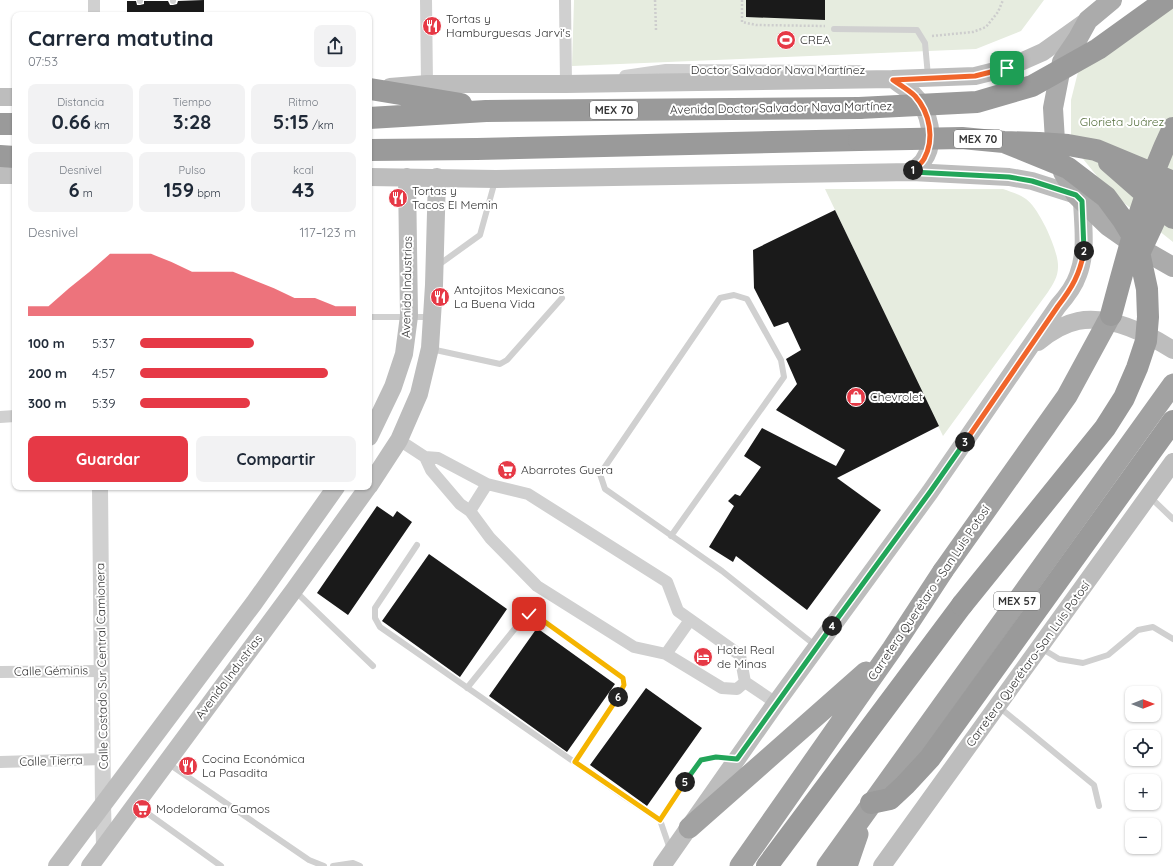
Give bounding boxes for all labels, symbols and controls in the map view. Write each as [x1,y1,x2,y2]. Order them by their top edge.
place label: Tortas y Hamburguesas Jarvi's [446,11,571,40]
restaurant icon: Tortas y Hamburguesas Jarvi's [421,15,443,37]
text: Carrera matutina [28,24,214,52]
button: share [314,25,356,67]
sports icon: CREA [775,29,797,51]
place label: CREA [800,32,831,47]
pin [990,51,1024,85]
text: 07:53 [28,53,58,69]
icon: arrive [996,57,1018,79]
street label: Doctor Salvador Nava Martínez [691,62,865,77]
text: Distancia [57,95,104,109]
text: Tiempo [173,95,211,109]
text: Ritmo [288,95,318,109]
street label: Avenida Doctor Salvador Nava Martínez [670,98,893,117]
road number: MEX 70 [590,101,638,119]
text: 0.66 [52,109,91,134]
text: 3:28 [173,109,211,134]
text: 5:15 [273,109,309,134]
park label: Glorieta Juárez [1080,114,1165,129]
text: km [91,118,110,132]
text: /km [309,118,334,132]
road number: MEX 70 [954,130,1002,148]
pin: 1 [903,160,923,180]
text: Desnivel [59,163,102,177]
text: Pulso [178,163,206,177]
text: kcal [293,163,314,177]
text: 1 [911,163,915,177]
text: 6 [69,177,80,202]
text: 159 [163,177,194,202]
text: 43 [292,177,315,202]
place label: Tortas y Tacos El Memin [412,183,498,212]
text: m [80,186,93,200]
text: bpm [194,186,221,200]
restaurant icon: Tortas y Tacos El Memin [387,187,409,209]
text: Desnivel [28,224,78,240]
text: 117–123 m [299,224,356,240]
street label: Avenida Industrias [398,236,415,338]
pin: 2 [1074,241,1094,261]
text: 2 [1081,244,1087,258]
place label: Antojitos Mexicanos La Buena Vida [454,282,565,311]
restaurant icon: Antojitos Mexicanos La Buena Vida [429,286,451,308]
text: 100 m [28,335,65,351]
text: 5:37 [92,335,115,351]
text: 200 m [28,365,67,381]
text: 4:57 [92,365,115,381]
shop icon: Chevrolet [845,386,867,408]
place label: Chevrolet [870,389,923,404]
text: 300 m [28,395,67,411]
text: 5:39 [92,395,116,411]
pin: 3 [955,432,975,452]
text: 3 [962,435,968,449]
button: Guardar [28,436,188,482]
button: Compartir [196,436,356,482]
supermarket icon: Abarrotes Guera [496,459,518,481]
place label: Abarrotes Guera [521,462,613,477]
street label: Carretera Querétaro - San Luis Potosí [864,502,993,683]
street label: Calle Costado Sur Central Camionera [92,563,111,769]
street label: Carretera Querétaro-San Luis Potosí [962,578,1093,749]
road number: MEX 57 [994,592,1040,610]
pin [512,597,546,631]
icon: check [518,603,540,625]
pin: 4 [822,616,842,636]
text: 4 [829,619,835,633]
street label: Avenida Industrias [192,631,265,722]
place label: Hotel Real de Minas [717,642,775,671]
hotel icon: Hotel Real de Minas [692,646,714,668]
street label: Calle Géminis [14,662,89,679]
north arrow [1125,686,1161,722]
map controls [1125,686,1161,854]
pin: 6 [608,687,628,707]
text: 6 [615,690,621,704]
button: locate [1125,730,1161,766]
place label: Cocina Económica La Pasadita [202,751,305,780]
street label: Calle Tierra [19,752,83,769]
restaurant icon: Cocina Económica La Pasadita [177,755,199,777]
pin: 5 [675,772,695,792]
button: + [1125,774,1161,810]
text: 5 [682,775,688,789]
supermarket icon: Modelorama Gamos [131,798,153,820]
place label: Modelorama Gamos [156,801,270,816]
button: − [1125,818,1161,854]

